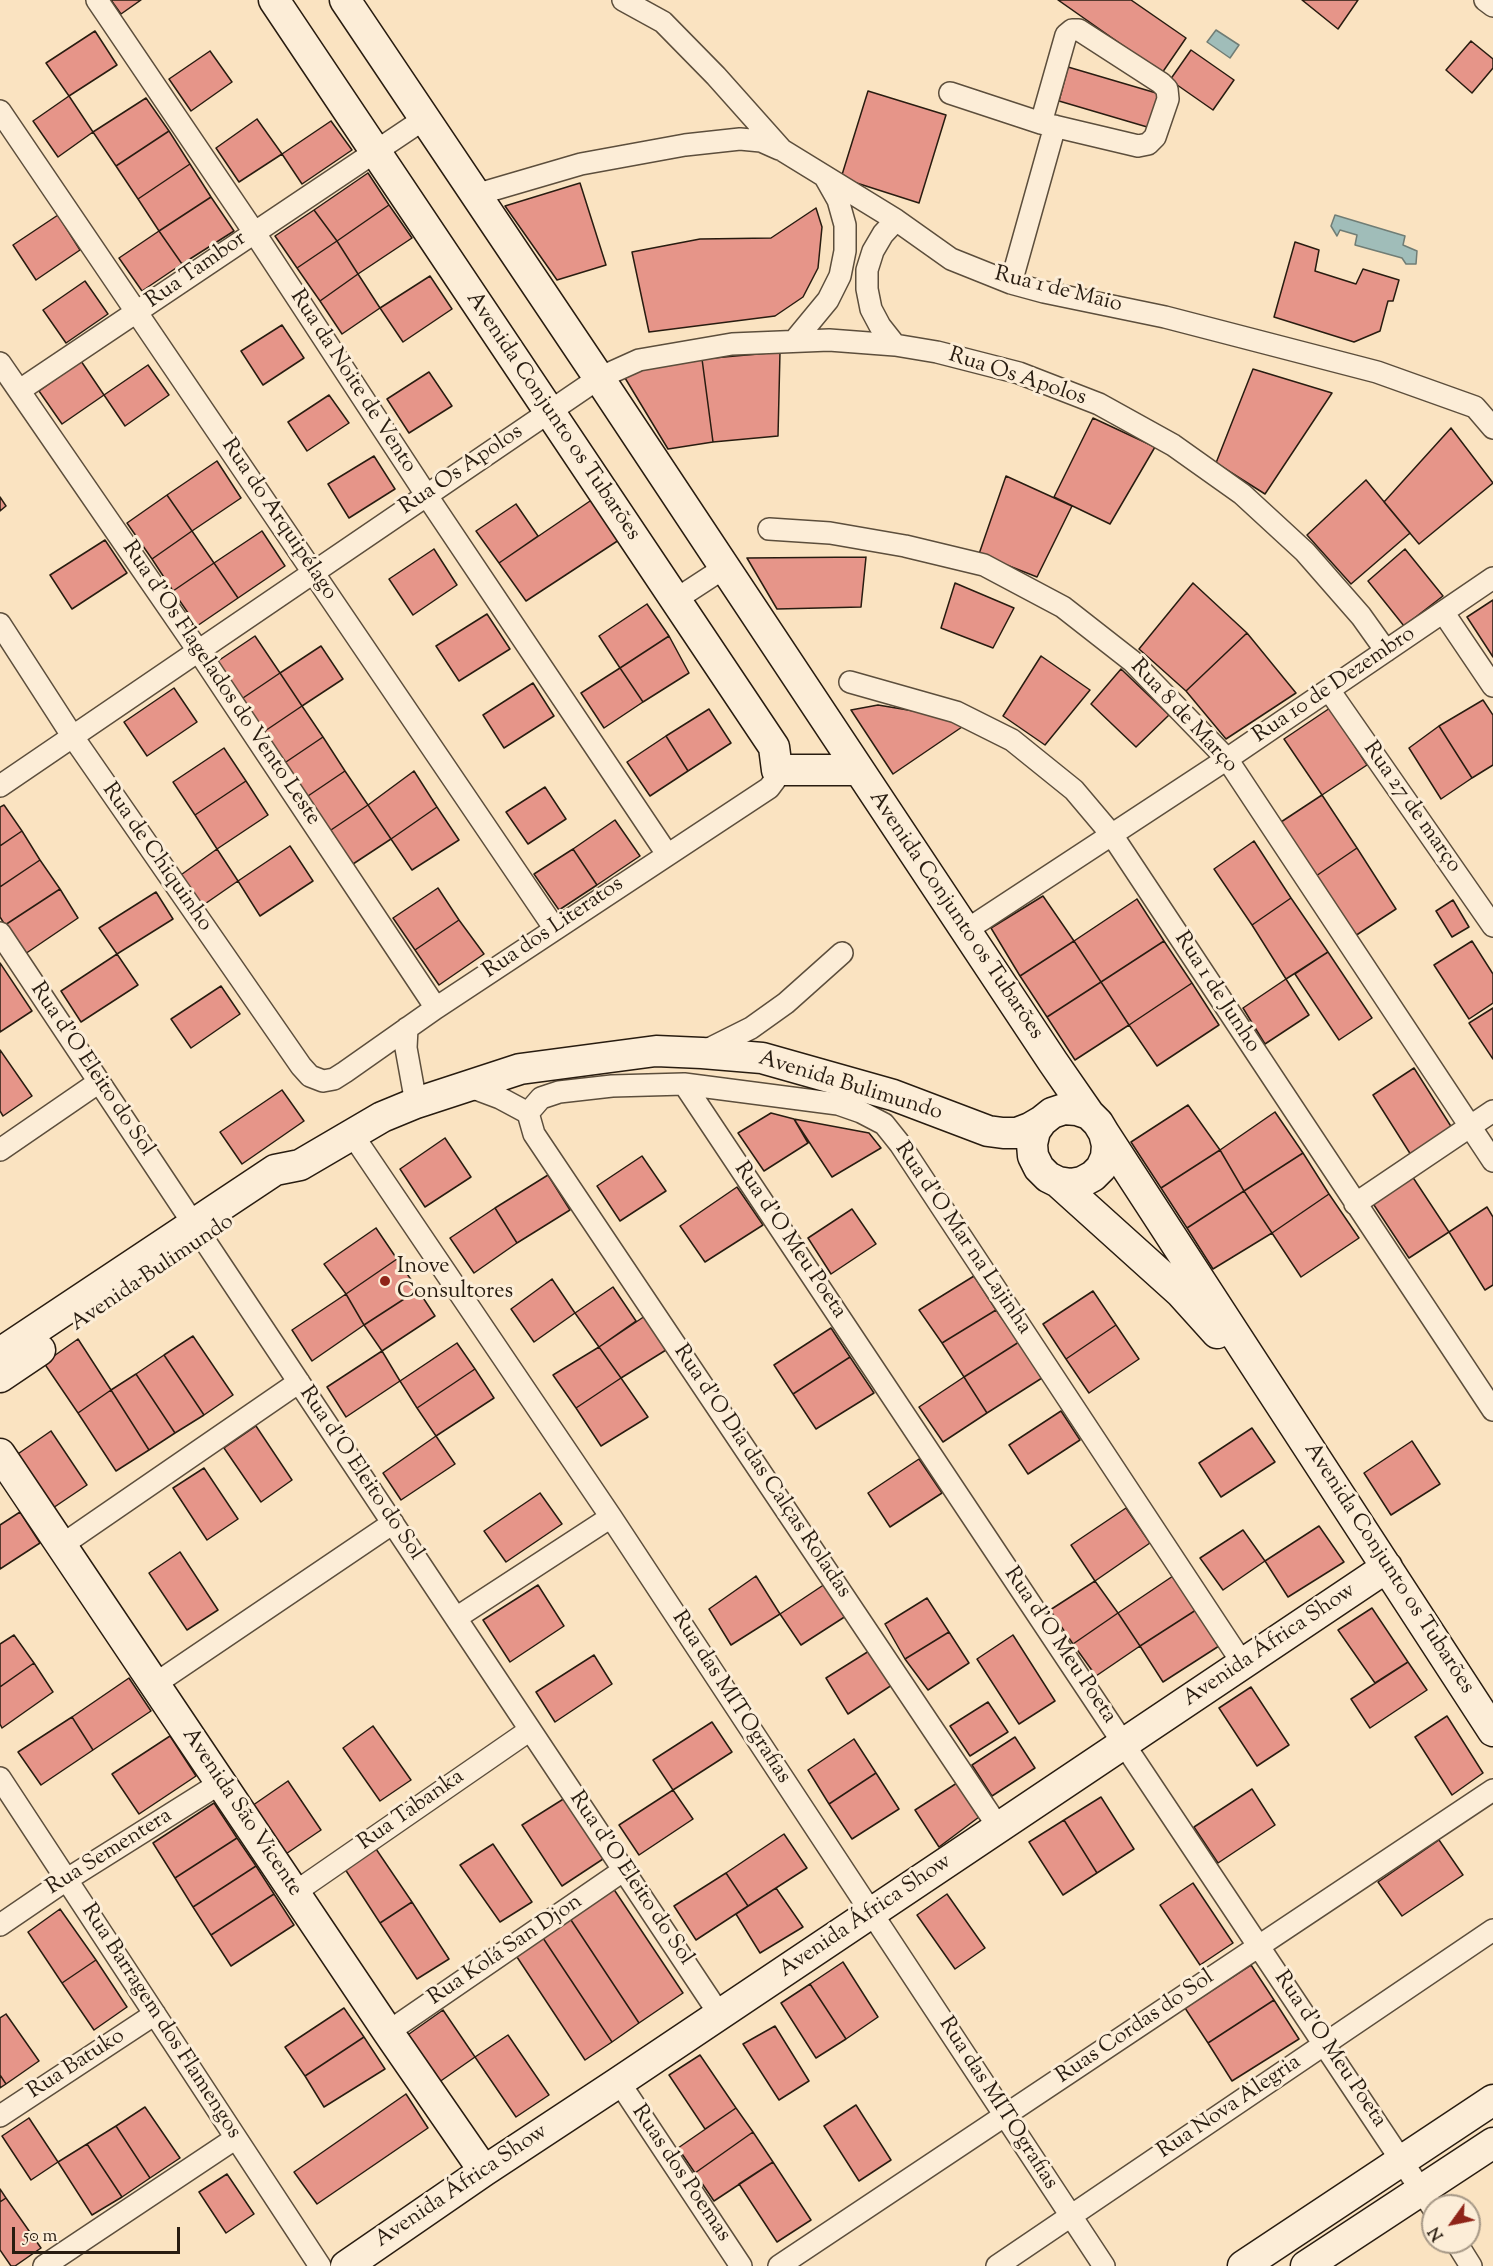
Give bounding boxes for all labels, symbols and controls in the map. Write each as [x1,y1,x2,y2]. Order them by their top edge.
street label: Rua Tambor [142,227,252,315]
street label: Rua 1 de Maio [991,262,1125,320]
street label: Rua da Noite de Vento [283,285,421,479]
street label: Avenida Conjunto os Tubarões [459,288,645,546]
street label: Rua Os Apolos [945,343,1089,413]
street label: Rua Os Apolos [395,420,529,522]
street label: Rua do Arquipélago [214,434,342,606]
street label: Rua d'Os Flagelados do Vento Leste [115,537,325,831]
street label: Rua 10 de Dezembro [1249,622,1421,750]
street label: Rua 8 de Março [1124,655,1242,779]
street label: Rua 27 de março [1356,737,1466,879]
street label: Rua de Chiquinho [95,779,217,937]
street label: Avenida Conjunto os Tubarões [862,787,1048,1045]
street label: Rua dos Literatos [479,872,629,986]
street label: Rua 1 de Junho [1167,928,1265,1058]
street label: Rua d'O Eleito do Sol [23,978,159,1162]
street label: Avenida Bulimundo [755,1046,945,1128]
street label: Rua d'O Mar na Lajinha [888,1138,1036,1340]
street label: Rua d'O Meu Poeta [727,1158,851,1324]
street label: Avenida Bulimundo [67,1210,239,1338]
place label: Inove Consultores [397,1255,513,1306]
marker: Inove Consultores [378,1274,392,1288]
street label: Rua d'O Dia das Calças Roladas [666,1340,856,1604]
street label: Rua d'O Eleito do Sol [292,1382,428,1566]
street label: Avenida Conjunto os Tubarões [1297,1438,1479,1700]
street label: Rua d'O Meu Poeta [997,1563,1121,1729]
street label: Avenida África Show [1179,1578,1361,1714]
street label: Rua das MITOgrafias [664,1607,796,1789]
street label: Avenida São Vicente [175,1724,307,1902]
street label: Rua Tabanka [354,1765,470,1857]
street label: Rua d'O Eleito do Sol [562,1787,698,1971]
street label: Rua Sementera [42,1804,178,1902]
street label: Avenida África Show [775,1849,957,1985]
street label: Rua Kolá San Djon [424,1890,588,2012]
street label: Rua Barragem dos Flamengos [74,1900,246,2144]
street label: Ruas Cordas do Sol [1052,1965,1220,2091]
street label: Rua d'O Meu Poeta [1267,1967,1391,2133]
street label: Rua das MITOgrafias [931,2013,1063,2195]
street label: Rua Batuko [24,2024,130,2106]
street label: Rua Nova Alegria [1153,2050,1307,2166]
street label: Ruas dos Poemas [624,2100,736,2248]
street label: Avenida África Show [371,2119,553,2255]
north arrow [1421,2194,1481,2254]
scale bar [15,2215,183,2253]
text: N [1424,2221,1450,2245]
text: 50 m [23,2224,57,2250]

